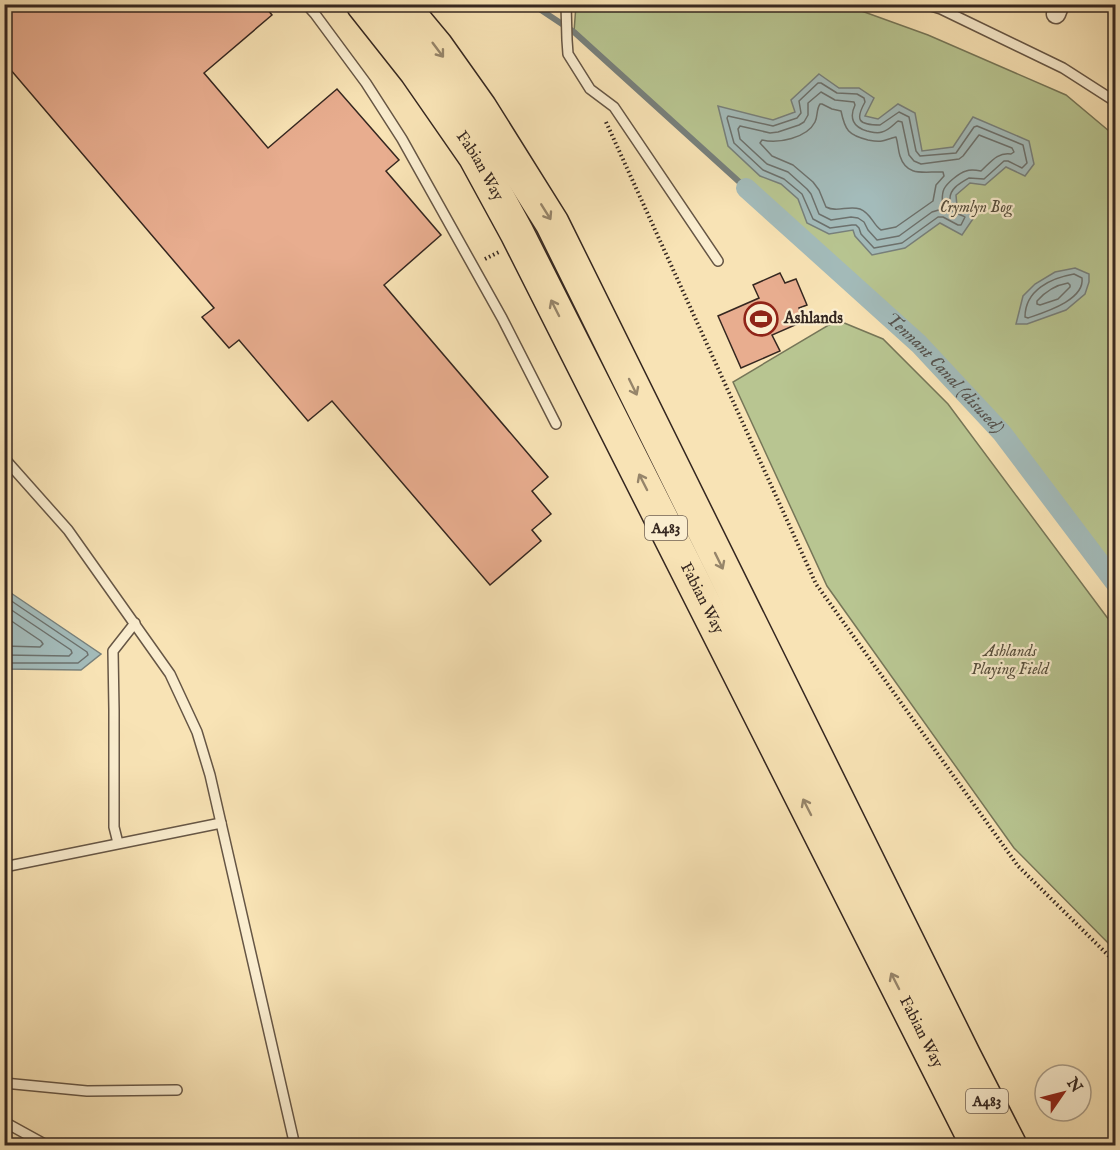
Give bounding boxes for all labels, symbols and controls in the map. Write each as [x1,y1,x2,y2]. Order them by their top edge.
one-way arrow [432,41,445,57]
street label: Fabian Way [451,128,508,205]
park label: Crymlyn Bog [940,198,1013,218]
one-way arrow [540,203,552,220]
one-way arrow [549,300,561,318]
sports icon: Ashlands [743,301,779,337]
water label: Tennant Canal (disused) [881,308,1009,439]
place label: Ashlands [783,309,843,329]
one-way arrow [628,377,639,395]
one-way arrow [637,474,649,492]
road number: A483 [645,516,687,540]
one-way arrow [714,552,726,570]
street label: Fabian Way [675,559,728,638]
park label: Ashlands Playing Field [971,642,1050,680]
one-way arrow [800,798,812,816]
one-way arrow [888,972,900,990]
street label: Fabian Way [894,993,947,1071]
north arrow [1033,1063,1093,1123]
text: N [1061,1073,1086,1097]
road number: A483 [966,1089,1008,1113]

